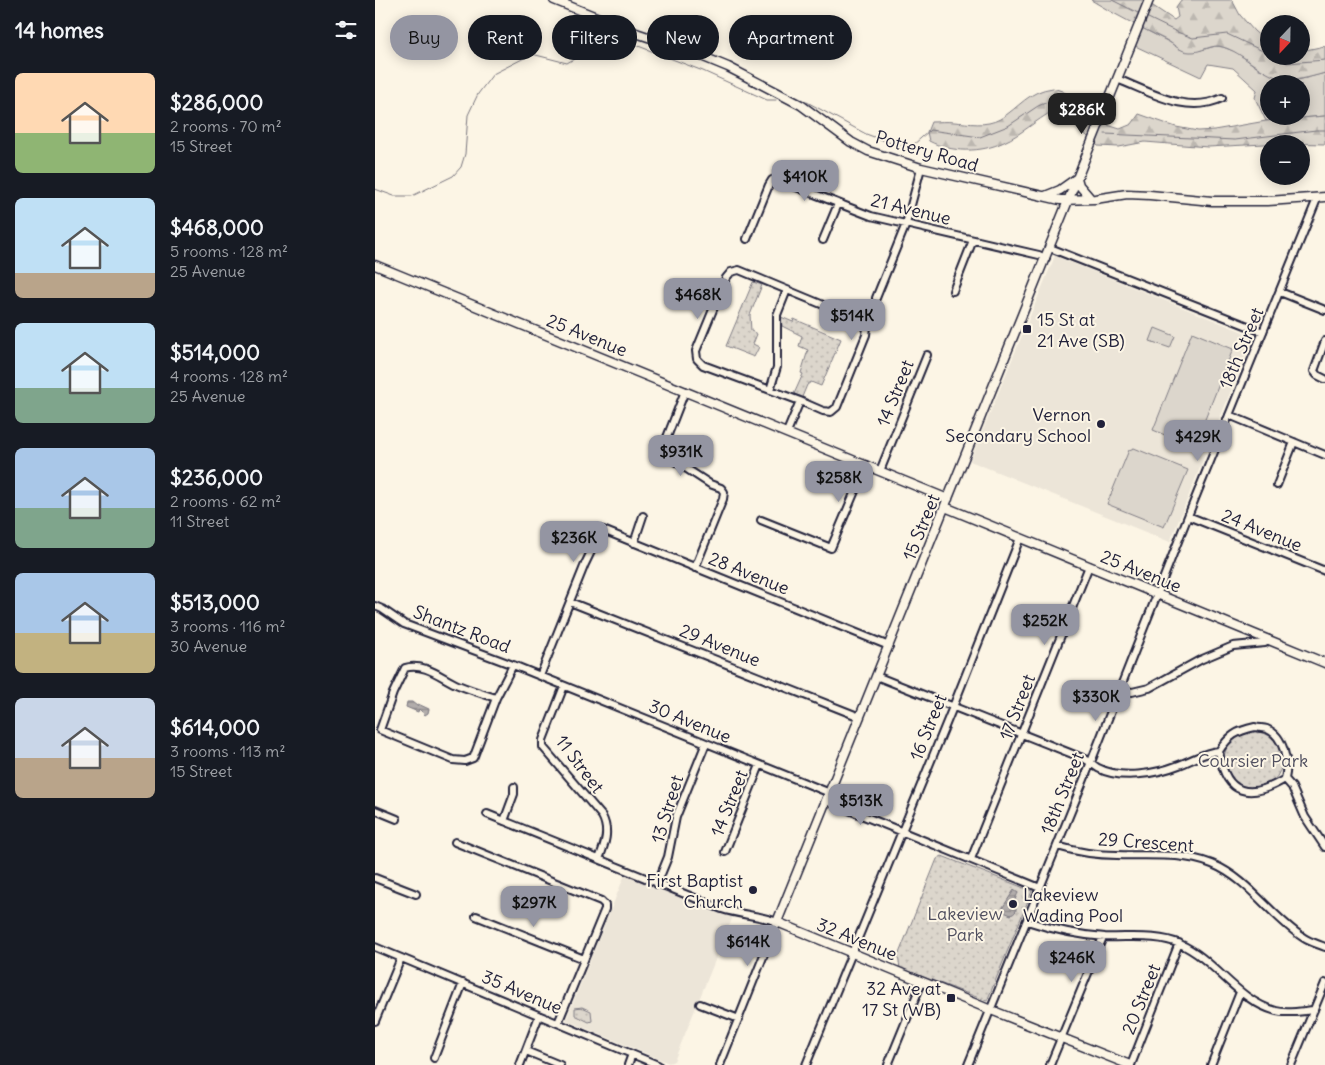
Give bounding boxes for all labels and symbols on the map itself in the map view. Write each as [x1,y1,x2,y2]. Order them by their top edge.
north arrow [1260,15,1310,65]
pin: $286K [1047,92,1117,135]
street label: Pottery Road [873,125,982,177]
pin: $410K [770,160,840,202]
street label: 21 Avenue [869,188,953,230]
pin: $468K [663,278,733,320]
pin: $514K [817,298,887,341]
street label: 18th Street [1214,304,1268,392]
street label: 25 Avenue [543,308,631,362]
place label: 15 St at 21 Ave (SB) [1037,308,1125,352]
marker: 15 St at 21 Ave (SB) [1021,323,1033,335]
street label: 14 Street [871,356,919,430]
place label: Vernon Secondary School [945,403,1091,447]
marker: Vernon Secondary School [1095,418,1107,430]
pin: $429K [1163,420,1233,462]
pin: $931K [646,434,716,477]
pin: $258K [804,460,874,503]
street label: 15 Street [897,490,945,564]
street label: 24 Avenue [1218,503,1306,557]
pin: $236K [539,520,609,563]
street label: 25 Avenue [1097,544,1185,598]
street label: 28 Avenue [705,546,793,600]
street label: Shantz Road [410,600,514,658]
pin: $252K [1010,604,1080,646]
street label: 29 Avenue [676,618,764,672]
street label: 17 Street [994,671,1040,743]
pin: $330K [1061,680,1131,722]
street label: 16 Street [904,690,952,764]
street label: 30 Avenue [646,694,734,748]
street label: 11 Street [551,730,609,798]
street label: 18th Street [1035,749,1089,837]
park label: Coursier Park [1198,749,1308,772]
street label: 14 Street [705,766,753,840]
street label: 13 Street [646,772,688,846]
pin: $513K [826,784,896,826]
street label: 29 Crescent [1097,827,1195,857]
place label: First Baptist Church [646,869,743,913]
place label: Lakeview Wading Pool [1023,883,1123,927]
marker: First Baptist Church [747,884,759,896]
pin: $297K [499,886,569,928]
marker: Lakeview Wading Pool [1007,898,1019,910]
park label: Lakeview Park [927,902,1003,946]
street label: 32 Avenue [813,912,901,966]
pin: $614K [713,924,783,967]
pin: $246K [1037,940,1107,983]
street label: 20 Street [1116,960,1166,1038]
street label: 35 Avenue [478,965,566,1019]
place label: 32 Ave at 17 St (WB) [862,977,941,1021]
marker: 32 Ave at 17 St (WB) [945,992,957,1004]

